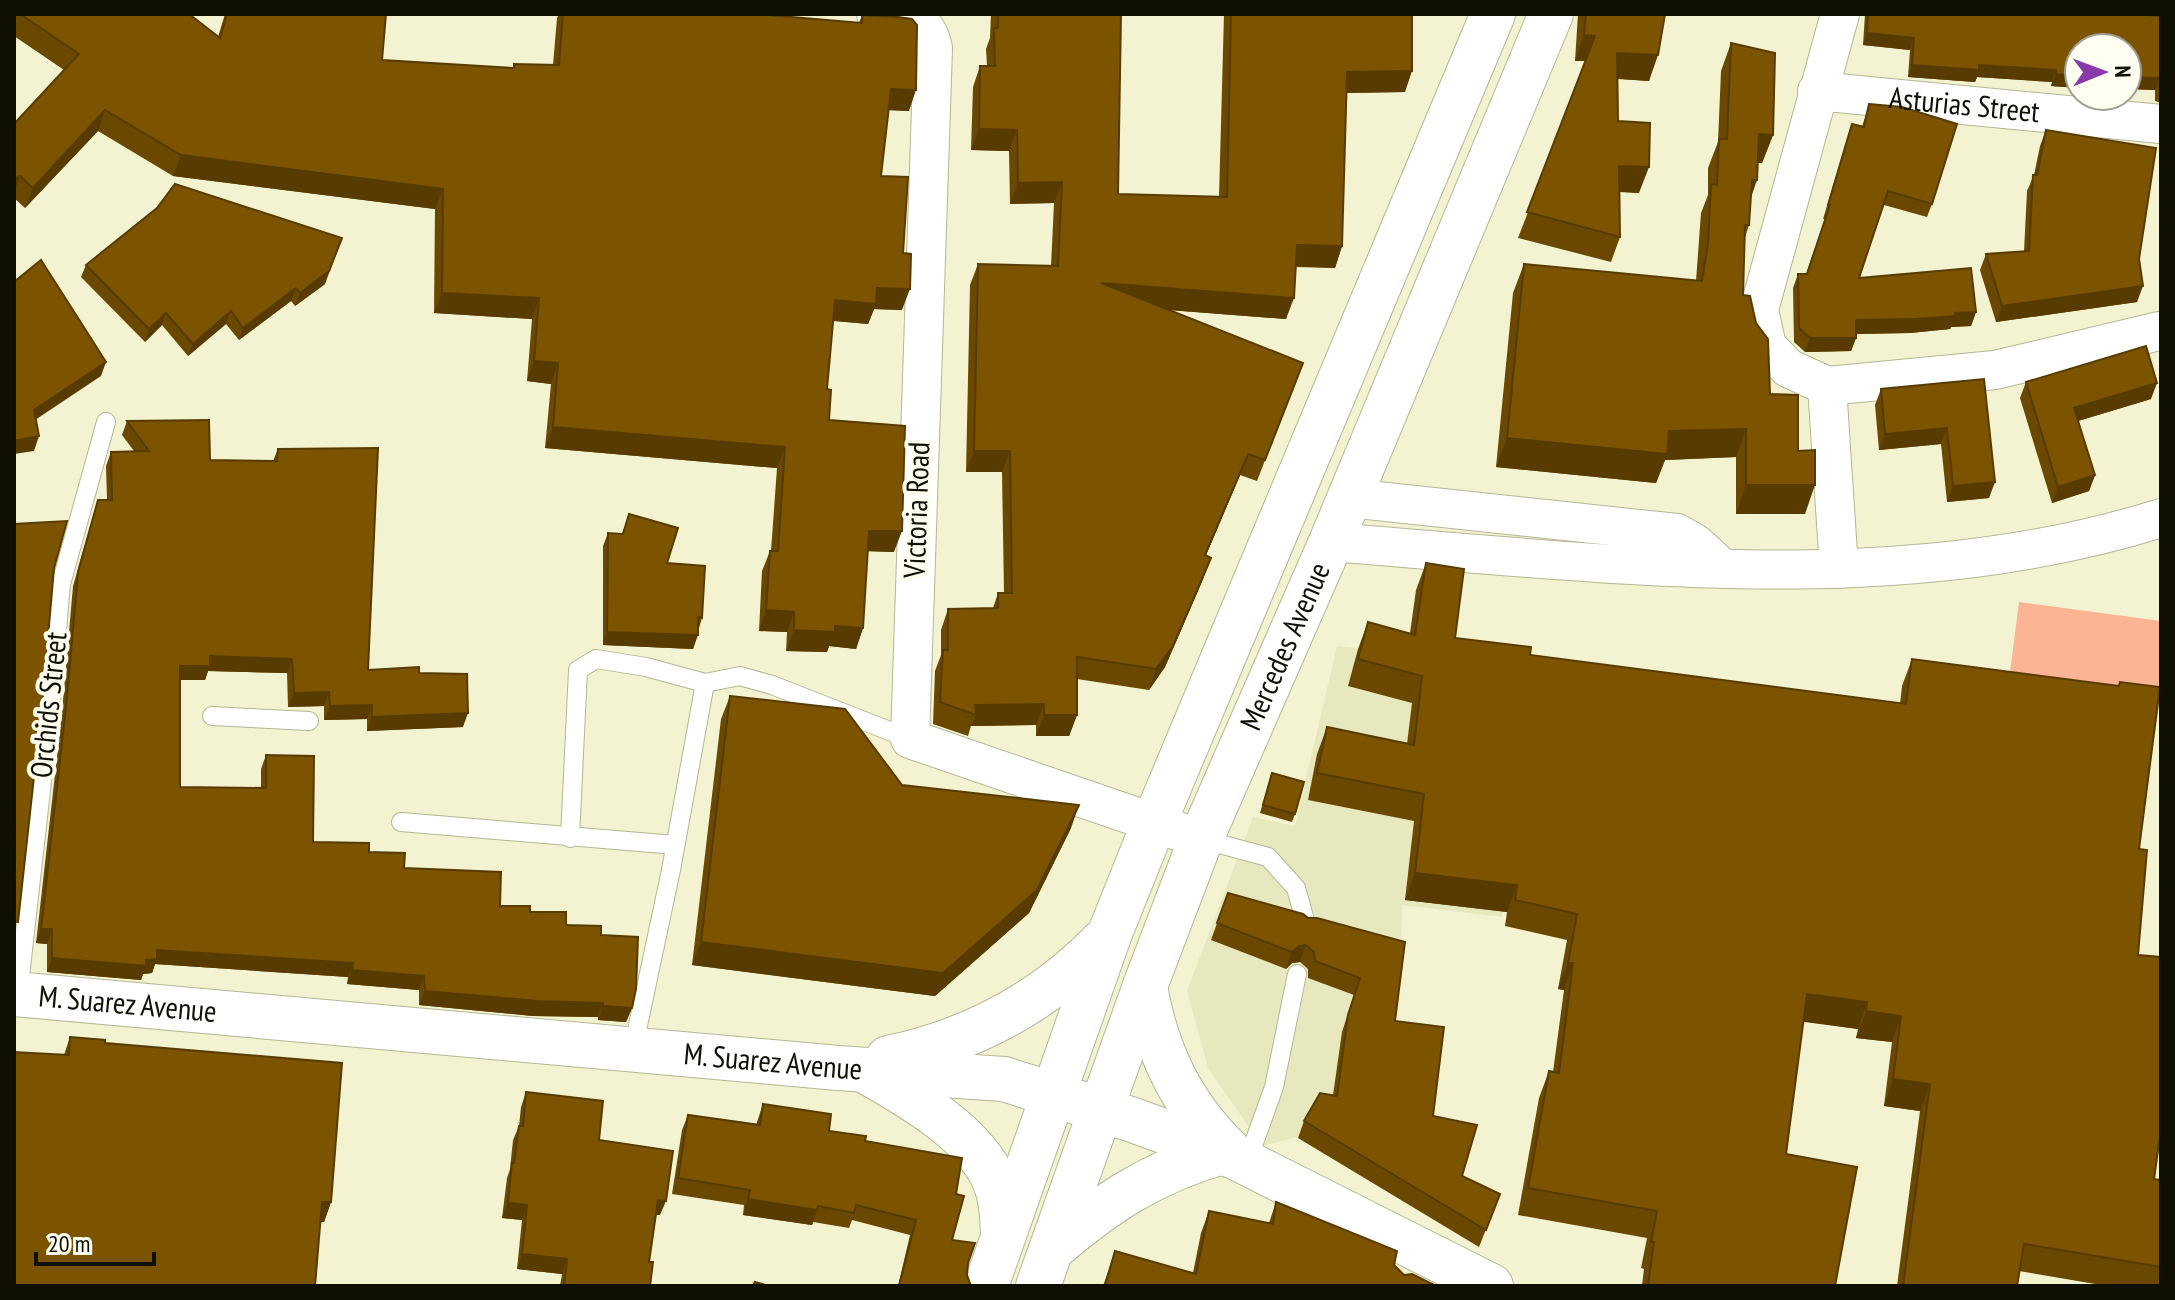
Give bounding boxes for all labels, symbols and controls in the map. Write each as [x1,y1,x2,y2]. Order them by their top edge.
north arrow [2063,32,2143,112]
text: N [2109,65,2137,78]
street label: Asturias Street [1887,77,2042,130]
street label: Victoria Road [894,441,937,580]
street label: Mercedes Avenue [1230,556,1338,736]
street label: Orchids Street [20,629,75,780]
street label: M. Suarez Avenue [37,975,218,1030]
street label: M. Suarez Avenue [682,1033,863,1088]
scale bar [36,1216,154,1266]
text: 20 m [48,1228,90,1259]

